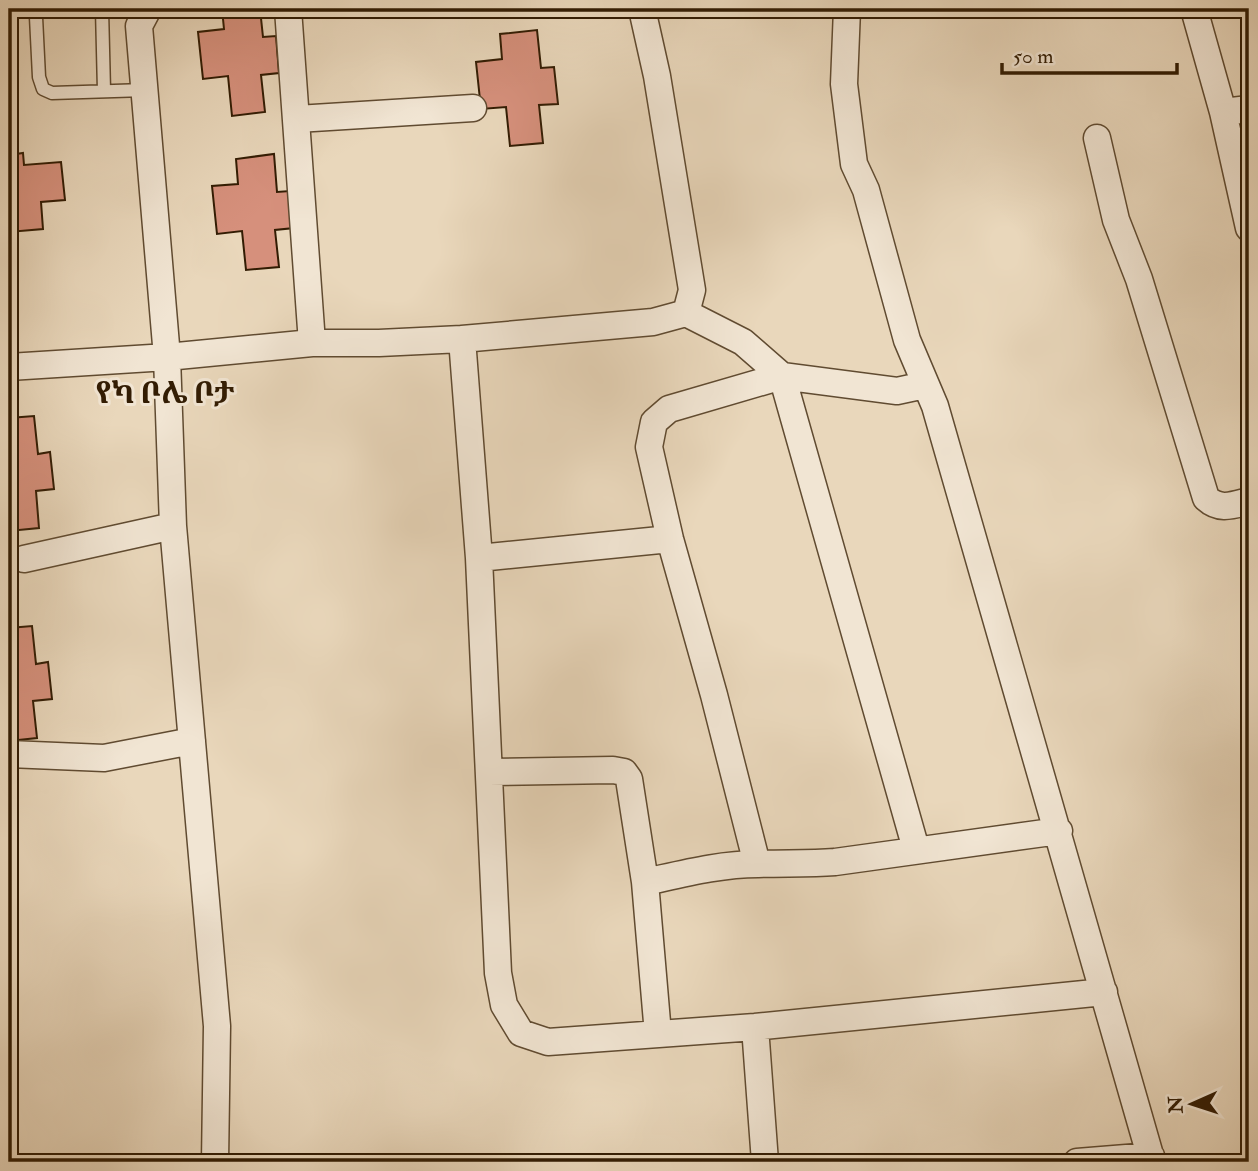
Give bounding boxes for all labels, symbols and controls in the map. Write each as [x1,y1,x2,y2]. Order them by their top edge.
scale bar [1002,32,1178,76]
text: 50 m [1013,43,1054,70]
district label: የካ ቦሌ ቦታ [96,375,235,412]
north arrow [1156,1070,1226,1140]
text: N [1164,1095,1189,1115]

